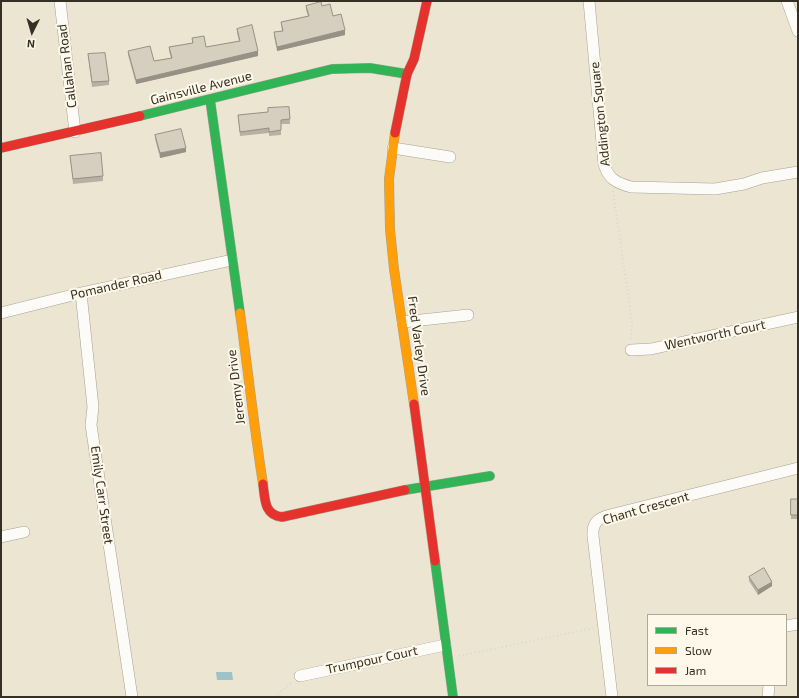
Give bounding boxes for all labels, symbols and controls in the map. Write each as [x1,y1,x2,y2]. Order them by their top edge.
north arrow [12,12,52,52]
street label: Callahan Road [54,23,80,109]
text: N [26,38,35,51]
street label: Addington Square [587,61,613,167]
street label: Gainsville Avenue [149,68,253,108]
street label: Pomander Road [69,267,163,303]
street label: Fred Varley Drive [404,295,434,397]
street label: Wentworth Court [663,317,767,353]
street label: Jeremy Drive [224,349,248,425]
street label: Emily Carr Street [87,445,117,545]
street label: Chant Crescent [601,488,691,528]
legend [647,614,787,686]
text: Fast [685,623,708,637]
street label: Trumpour Court [325,643,419,677]
text: Slow [685,643,712,657]
text: Jam [685,663,706,677]

